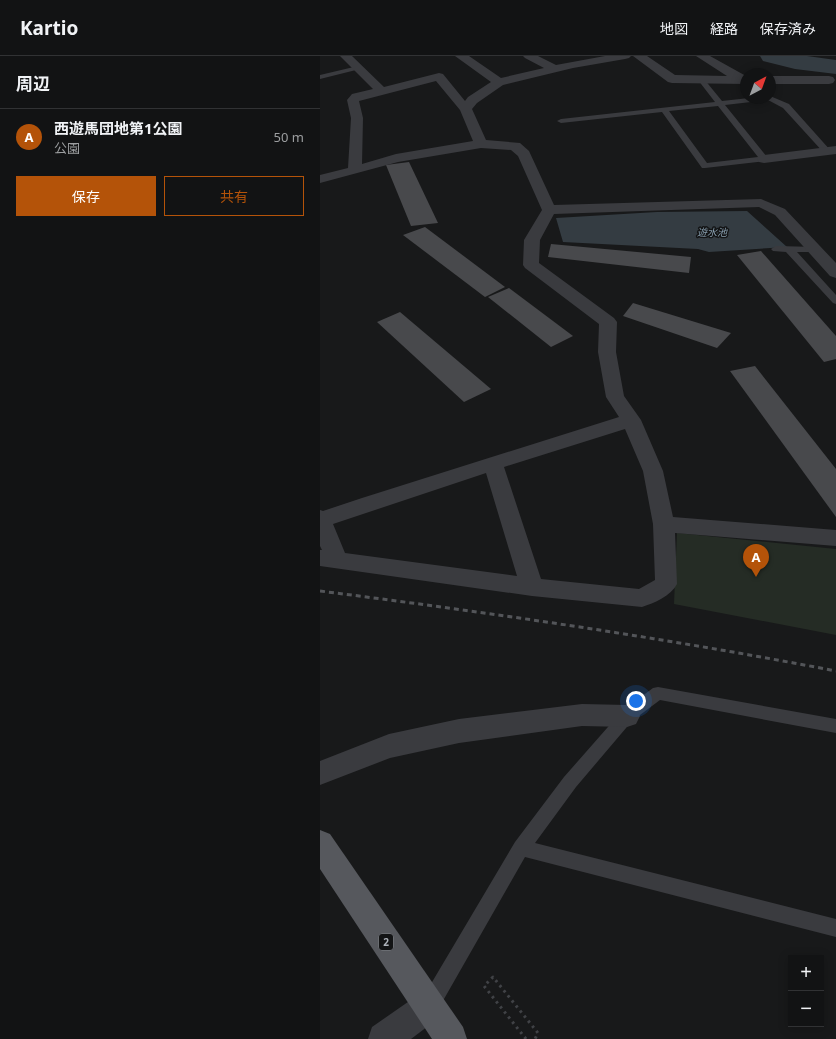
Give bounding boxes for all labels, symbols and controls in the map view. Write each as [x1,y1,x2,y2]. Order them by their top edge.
text: Kartio [20,15,78,41]
text: 地図 [660,19,688,38]
text: 経路 [710,19,738,38]
text: 保存済み [760,19,816,38]
north arrow [740,68,776,104]
text: 周辺 [16,72,50,95]
text: 西遊馬団地第1公園 [54,118,183,138]
text: A [25,128,34,146]
text: 50 m [274,128,304,146]
text: 公園 [54,139,80,157]
button: 保存 [16,176,156,216]
button: 共有 [164,176,304,216]
water label: 遊水池 [697,225,728,239]
pin: A [743,544,769,577]
your location [626,691,646,711]
road number: 2 [379,934,393,950]
map controls [788,955,824,1027]
button: + [788,955,824,991]
button: − [788,991,824,1027]

